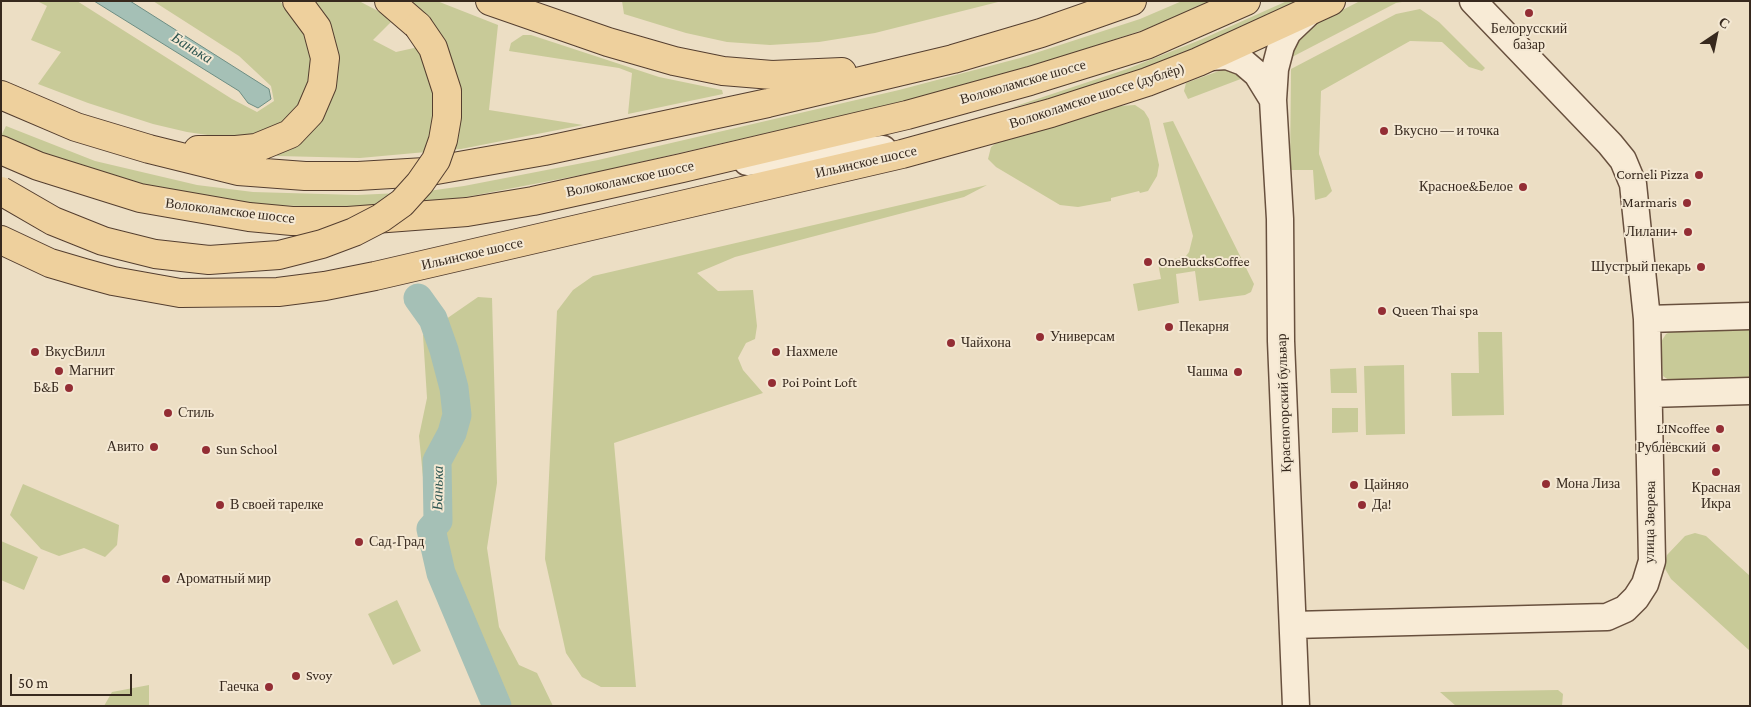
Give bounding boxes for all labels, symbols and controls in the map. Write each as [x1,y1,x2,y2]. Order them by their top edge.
marker: Белорусский базар [1523,7,1535,19]
north arrow [1691,10,1741,60]
text: С [1716,13,1733,32]
place label: Белорусский базар [1491,21,1567,54]
water label: Банька [168,29,216,67]
street label: Волоколамское шоссе [958,56,1088,108]
street label: Волоколамское шоссе (дублёр) [1007,60,1187,132]
place label: Вкусно — и точка [1394,123,1499,139]
marker: Вкусно — и точка [1378,125,1390,137]
street label: Ильинское шоссе [814,142,918,182]
street label: Волоколамское шоссе [564,157,696,201]
place label: Corneli Pizza [1616,167,1689,183]
marker: Corneli Pizza [1693,169,1705,181]
place label: Красное&Белое [1419,179,1513,195]
marker: Красное&Белое [1517,181,1529,193]
street label: Волоколамское шоссе [164,195,296,227]
place label: Marmaris [1622,195,1677,211]
marker: Marmaris [1681,197,1693,209]
place label: Лилани+ [1625,224,1678,240]
marker: Лилани+ [1682,226,1694,238]
street label: Ильинское шоссе [420,234,524,274]
place label: OneBucksCoffee [1158,254,1250,270]
marker: OneBucksCoffee [1142,256,1154,268]
place label: Шустрый пекарь [1591,259,1691,275]
marker: Шустрый пекарь [1695,261,1707,273]
place label: Queen Thai spa [1392,303,1478,319]
marker: Queen Thai spa [1376,305,1388,317]
place label: Пекарня [1179,319,1229,335]
marker: Пекарня [1163,321,1175,333]
place label: Универсам [1050,329,1115,345]
marker: Универсам [1034,331,1046,343]
street label: Красногорский бульвар [1273,333,1295,473]
place label: Чайхона [961,335,1011,351]
marker: Чайхона [945,337,957,349]
place label: ВкусВилл [45,344,105,360]
place label: Нахмеле [786,344,838,360]
marker: ВкусВилл [29,346,41,358]
marker: Нахмеле [770,346,782,358]
place label: Магнит [69,363,115,379]
place label: Чашма [1187,364,1228,380]
marker: Магнит [53,365,65,377]
marker: Чашма [1232,366,1244,378]
place label: Poi Point Loft [782,375,857,391]
marker: Poi Point Loft [766,377,778,389]
place label: Б&Б [33,380,59,396]
marker: Б&Б [63,382,75,394]
place label: Стиль [178,405,214,421]
marker: Стиль [162,407,174,419]
place label: LINcoffee [1656,421,1710,437]
marker: LINcoffee [1714,423,1726,435]
place label: Авито [107,439,144,455]
place label: Рублёвский [1637,440,1706,456]
marker: Авито [148,441,160,453]
place label: Sun School [216,442,277,458]
marker: Рублёвский [1710,442,1722,454]
marker: Sun School [200,444,212,456]
water label: Банька [429,465,447,511]
marker: Красная Икра [1710,466,1722,478]
place label: Мона Лиза [1556,476,1620,492]
place label: Цайняо [1364,477,1409,493]
marker: Мона Лиза [1540,478,1552,490]
marker: Цайняо [1348,479,1360,491]
street label: улица Зверева [1641,480,1659,564]
place label: Красная Икра [1692,480,1740,512]
place label: В своей тарелке [230,497,324,513]
place label: Да! [1372,497,1391,513]
marker: В своей тарелке [214,499,226,511]
marker: Да! [1356,499,1368,511]
place label: Сад-Град [369,534,424,550]
marker: Сад-Град [353,536,365,548]
place label: Ароматный мир [176,571,271,587]
marker: Ароматный мир [160,573,172,585]
scale bar [12,664,135,696]
place label: Svoy [306,668,332,684]
marker: Svoy [290,670,302,682]
text: 50 m [18,675,48,691]
place label: Гаечка [219,679,259,695]
marker: Гаечка [263,681,275,693]

